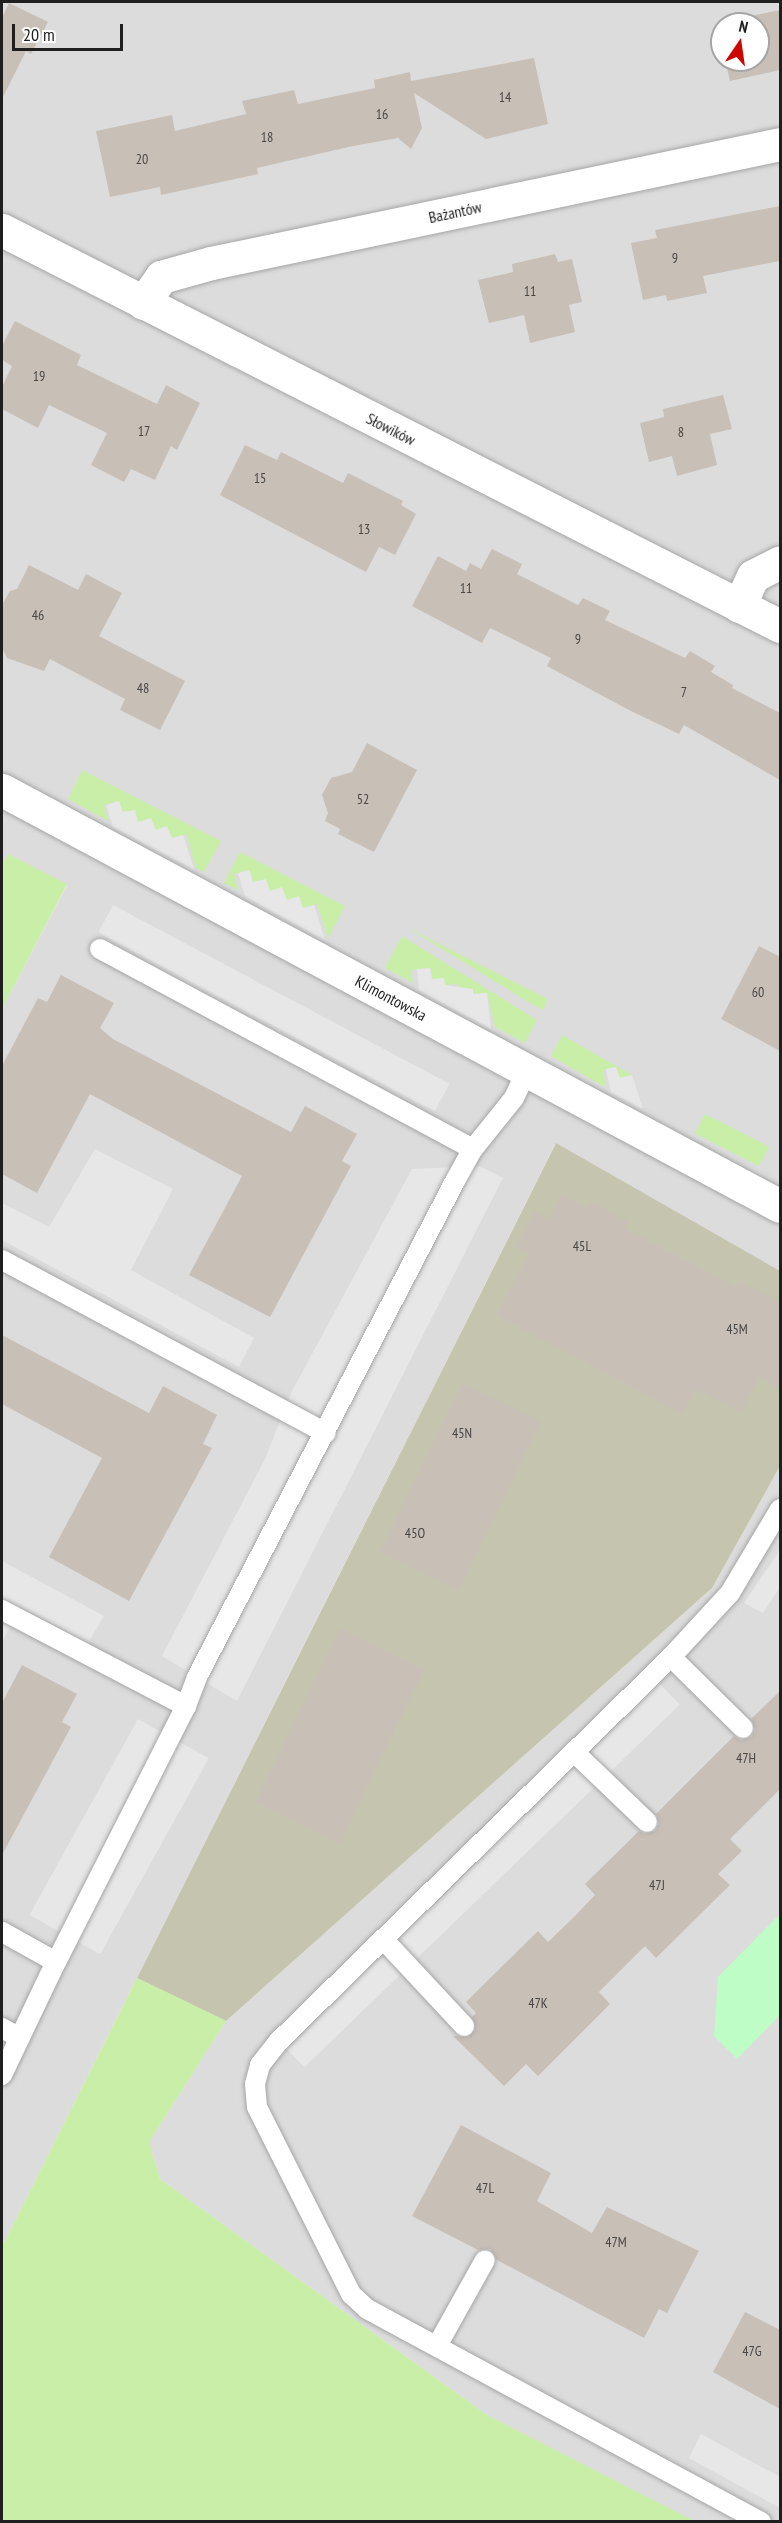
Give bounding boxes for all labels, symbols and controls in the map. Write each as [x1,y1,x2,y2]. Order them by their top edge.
scale bar [15,12,126,50]
north arrow [710,12,770,72]
text: N [737,16,750,37]
text: 20 m [23,23,55,46]
house number: 14 [499,89,511,105]
house number: 16 [376,106,388,122]
house number: 18 [261,129,273,145]
house number: 20 [136,151,148,167]
street label: Bażantów [427,197,483,227]
house number: 9 [672,250,678,266]
house number: 11 [524,283,536,299]
house number: 19 [33,368,45,384]
street label: Słowików [363,409,419,449]
house number: 17 [138,423,150,439]
house number: 8 [678,424,684,440]
house number: 15 [254,470,266,486]
house number: 13 [358,521,370,537]
house number: 11 [460,580,472,596]
house number: 46 [32,607,44,623]
house number: 9 [575,631,581,647]
house number: 48 [137,680,149,696]
house number: 7 [681,684,687,700]
house number: 52 [357,791,369,807]
street label: Klimontowska [352,971,430,1025]
house number: 60 [752,984,764,1000]
house number: 45L [573,1238,591,1254]
house number: 45M [726,1321,748,1337]
house number: 45N [452,1425,472,1441]
house number: 45O [405,1525,425,1541]
house number: 47H [736,1750,756,1766]
house number: 47J [649,1877,665,1893]
house number: 47K [528,1995,548,2011]
house number: 47L [476,2180,494,2196]
house number: 47M [605,2234,627,2250]
house number: 47G [742,2343,762,2359]

